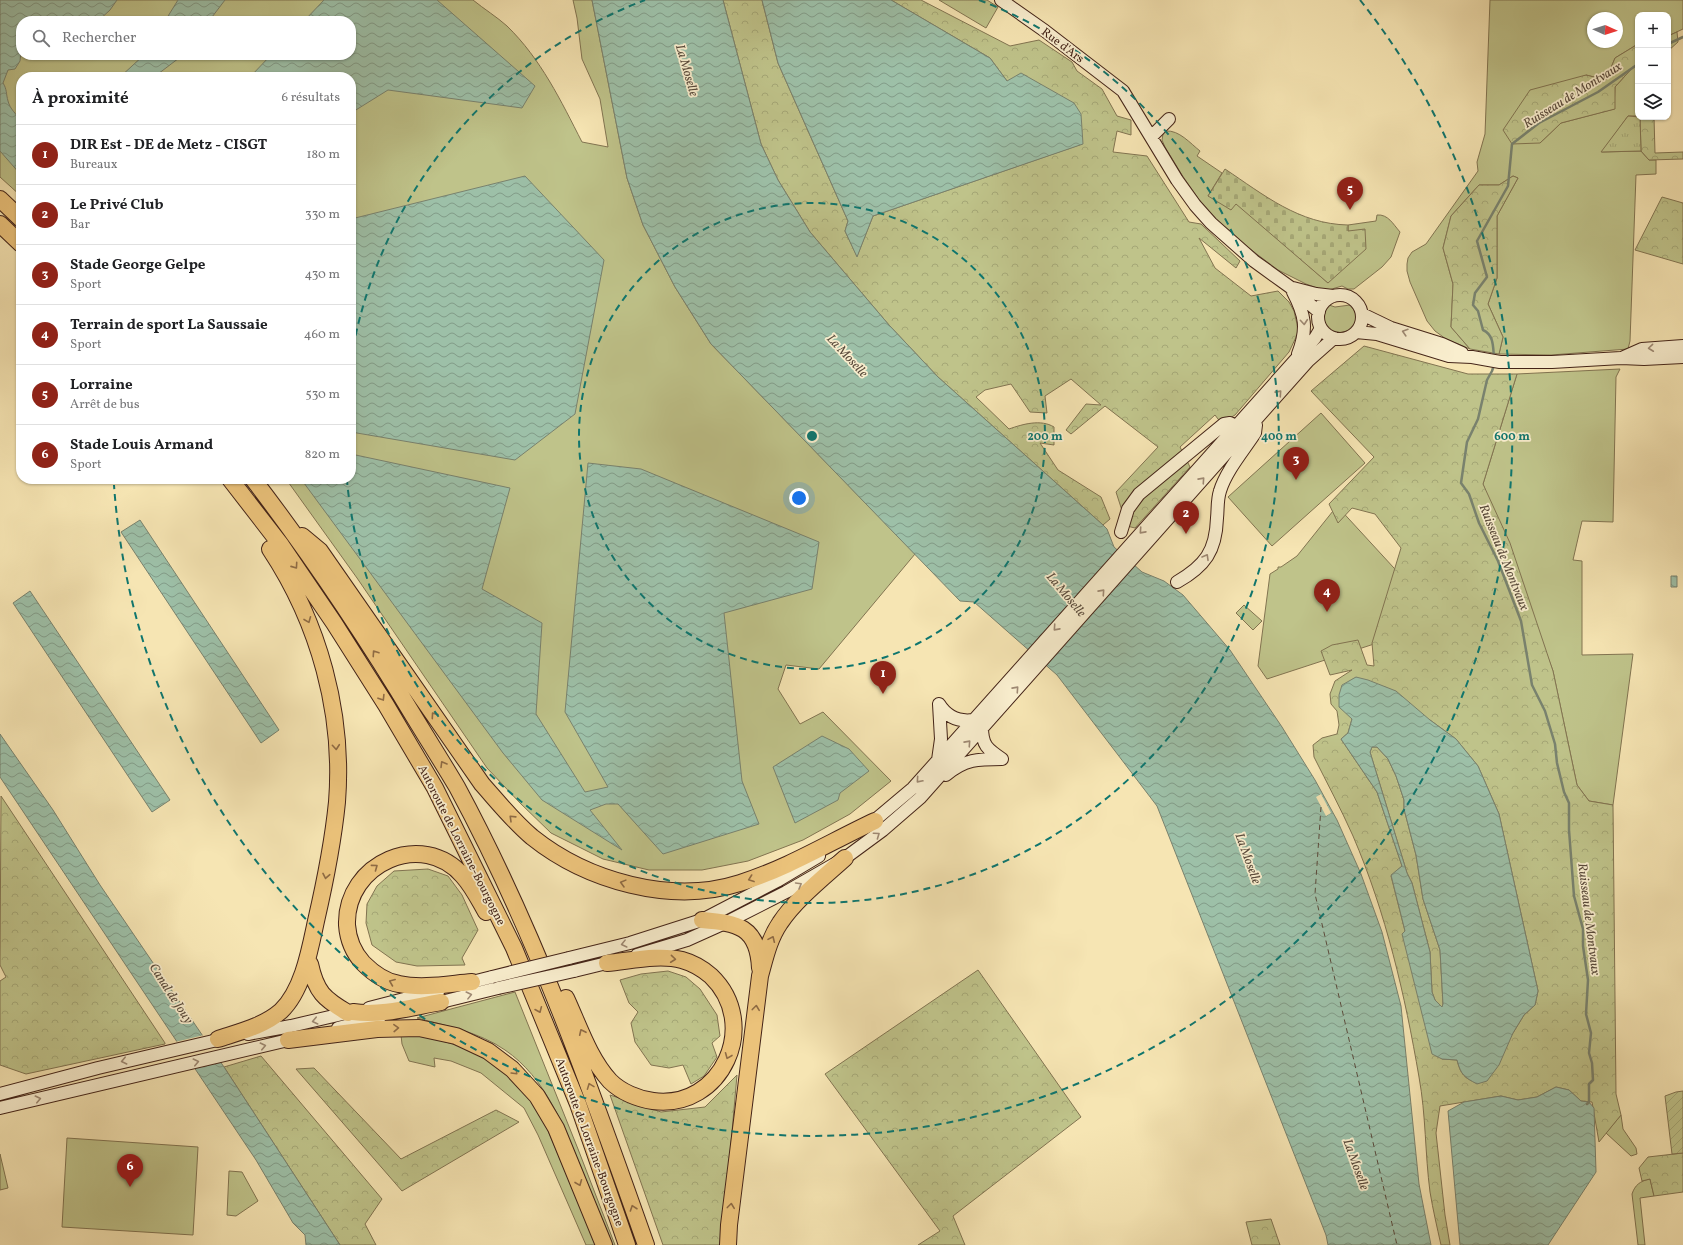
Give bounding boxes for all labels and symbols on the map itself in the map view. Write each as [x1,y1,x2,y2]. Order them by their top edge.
north arrow [1587,12,1623,48]
street label: Rue d'Ars [1038,24,1087,67]
water label: La Moselle [670,42,702,99]
water label: Ruisseau de Montvaux [1520,58,1626,133]
pin: 5 [1337,177,1363,210]
one-way arrow [1299,319,1308,325]
one-way arrow [1401,328,1408,337]
water label: La Moselle [822,331,871,382]
one-way arrow [1648,343,1654,352]
one-way arrow [1275,390,1282,398]
centre of rings [805,429,819,443]
text: 200 m [1027,429,1063,445]
text: 400 m [1261,429,1297,445]
text: 600 m [1494,429,1530,445]
pin: 3 [1283,447,1309,480]
one-way arrow [1197,477,1204,485]
your location [789,488,809,508]
pin: 2 [1173,501,1199,534]
water label: Ruisseau de Montvaux [1474,502,1533,614]
one-way arrow [1140,526,1147,534]
one-way arrow [1202,554,1209,561]
one-way arrow [290,562,298,569]
water label: La Moselle [1041,569,1090,622]
pin: 4 [1314,579,1340,612]
one-way arrow [1098,589,1105,597]
one-way arrow [303,617,311,624]
one-way arrow [1053,623,1060,631]
one-way arrow [372,650,380,657]
pin: 1 [870,661,896,694]
one-way arrow [1011,686,1018,694]
one-way arrow [377,694,384,701]
one-way arrow [431,712,439,719]
one-way arrow [963,740,970,748]
one-way arrow [332,744,341,750]
one-way arrow [440,761,447,768]
street label: Autoroute de Lorraine-Bourgogne [414,762,509,929]
one-way arrow [917,776,924,783]
one-way arrow [509,816,517,823]
water label: La Moselle [1230,831,1265,887]
one-way arrow [872,833,879,840]
water label: Ruisseau de Montvaux [1572,862,1604,977]
one-way arrow [371,864,378,872]
one-way arrow [322,873,331,879]
one-way arrow [748,875,755,883]
one-way arrow [620,879,627,888]
one-way arrow [795,882,802,889]
one-way arrow [768,935,776,942]
one-way arrow [621,940,628,948]
one-way arrow [670,954,676,963]
water label: Canal de Jouy [144,960,197,1028]
one-way arrow [388,978,395,986]
one-way arrow [466,991,473,1000]
one-way arrow [751,1005,760,1011]
one-way arrow [535,1006,543,1013]
one-way arrow [312,1016,318,1024]
one-way arrow [393,1024,399,1032]
one-way arrow [578,1029,586,1036]
one-way arrow [260,1043,266,1051]
one-way arrow [725,1053,733,1060]
street label: Autoroute de Lorraine-Bourgogne [551,1056,627,1229]
one-way arrow [120,1057,127,1065]
one-way arrow [193,1058,199,1066]
one-way arrow [510,1067,518,1075]
one-way arrow [586,1082,594,1089]
one-way arrow [35,1096,41,1104]
water label: La Moselle [1338,1137,1373,1193]
pin: 6 [117,1154,143,1187]
one-way arrow [574,1179,582,1187]
one-way arrow [726,1203,735,1209]
one-way arrow [629,1205,638,1212]

